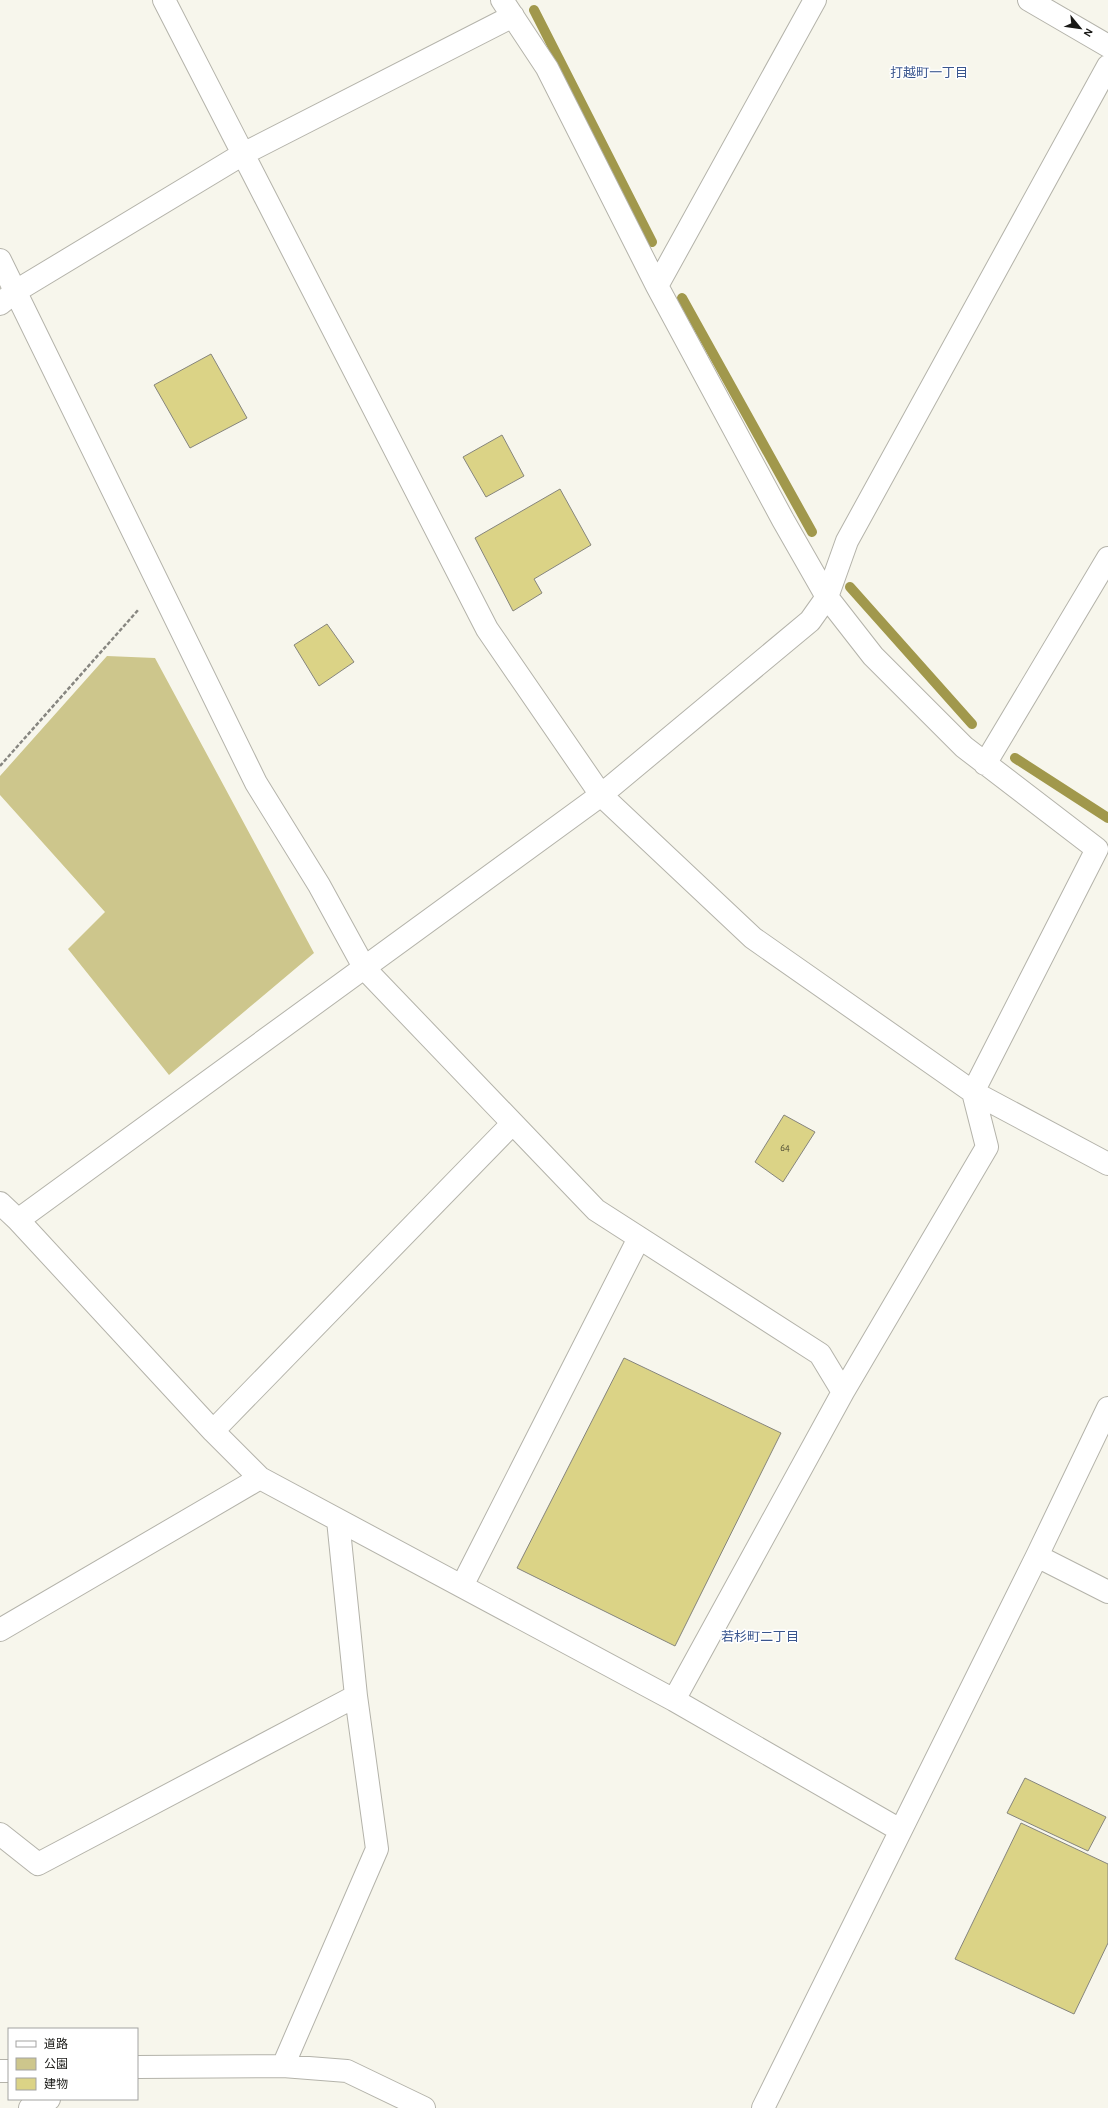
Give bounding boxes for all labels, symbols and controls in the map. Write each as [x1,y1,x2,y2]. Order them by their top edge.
north arrow [1060,8,1100,48]
text: N [1082,27,1095,39]
district label: 打越町一丁目 [890,66,968,80]
house number: 64 [780,1143,790,1153]
district label: 若杉町二丁目 [721,1630,799,1644]
legend [8,2028,138,2100]
text: 道路 [44,2037,68,2050]
text: 公園 [44,2058,68,2070]
text: 建物 [44,2077,68,2090]

